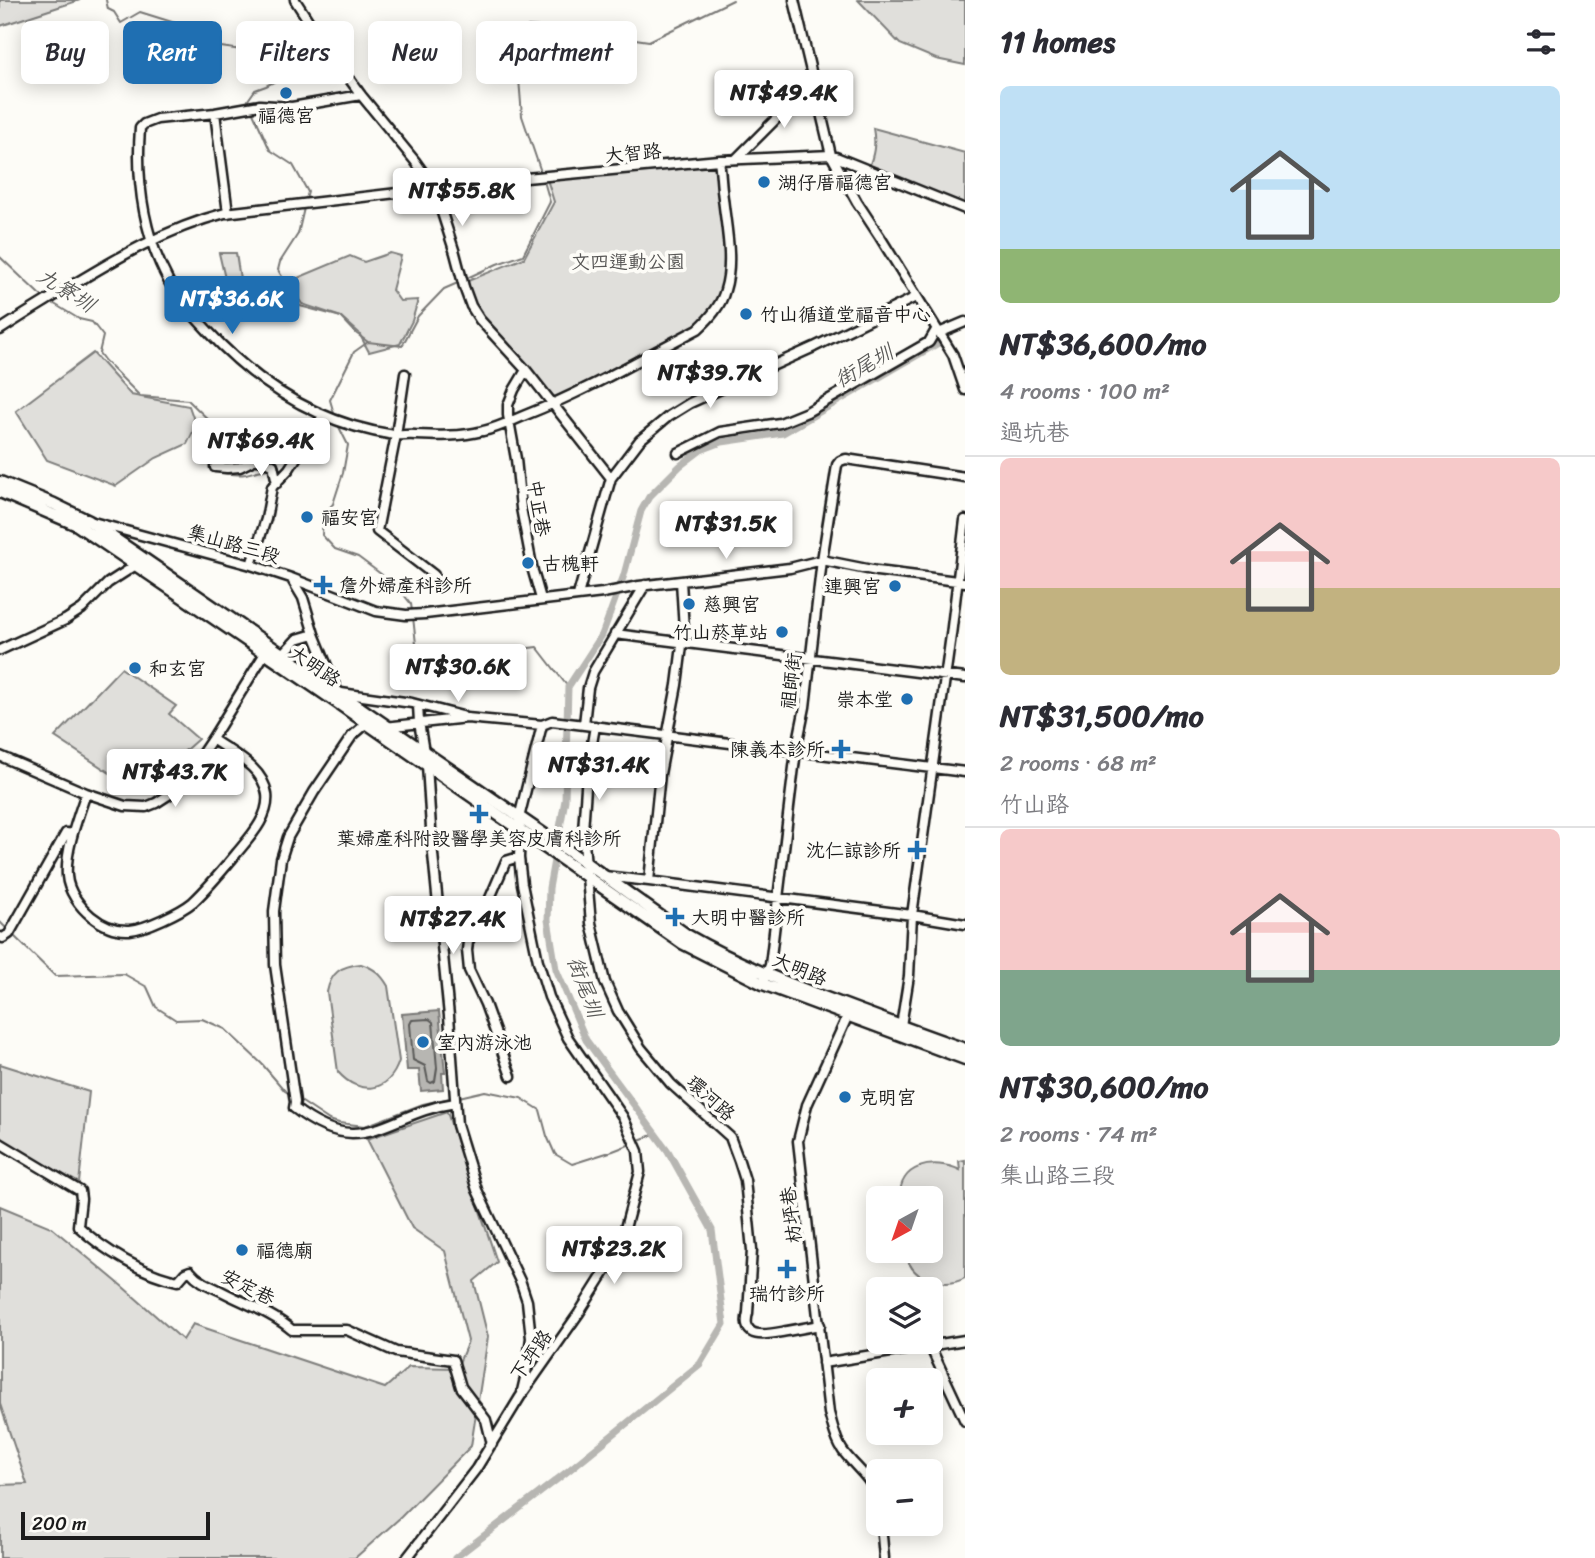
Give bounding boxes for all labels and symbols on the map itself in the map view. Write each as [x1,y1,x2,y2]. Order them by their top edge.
pin: NT$49.4K [712,71,856,130]
marker: 福德宮 [278,85,294,101]
place label: 福德宮 [257,99,315,132]
street label: 大智路 [603,134,663,172]
place label: 湖仔厝福德宮 [778,166,892,199]
pin: NT$55.8K [390,168,534,228]
marker: 湖仔厝福德宮 [756,174,772,190]
park label: 文四運動公園 [571,245,685,278]
water label: 九寮圳 [29,257,104,324]
pin: NT$36.6K [160,276,304,336]
place label: 竹山循道堂福音中心 [760,298,931,331]
marker: 竹山循道堂福音中心 [738,306,754,322]
water label: 街尾圳 [827,333,903,398]
pin: NT$39.7K [638,350,782,410]
pin: NT$69.4K [189,419,333,478]
street label: 中正巷 [518,477,560,539]
place label: 福安宮 [321,501,378,534]
pin: NT$31.5K [654,502,798,561]
marker: 福安宮 [299,509,315,525]
street label: 集山路三段 [184,515,284,573]
place label: 古槐軒 [542,547,599,580]
marker: 古槐軒 [520,555,536,571]
place label: 詹外婦產科診所 [339,569,472,602]
place label: 連興宮 [824,570,881,603]
marker: 詹外婦產科診所 [313,575,333,595]
marker: 連興宮 [887,578,903,594]
place label: 慈興宮 [703,588,760,621]
marker: 慈興宮 [681,596,697,612]
place label: 竹山菸草站 [673,616,768,649]
marker: 竹山菸草站 [774,624,790,640]
street label: 大明路 [282,636,348,696]
pin: NT$30.6K [386,644,530,704]
street label: 祖師街 [771,651,811,711]
place label: 和玄宮 [149,652,206,685]
marker: 和玄宮 [127,660,143,676]
place label: 崇本堂 [836,683,893,716]
marker: 崇本堂 [899,691,915,707]
place label: 陳義本診所 [730,733,825,766]
marker: 陳義本診所 [831,739,851,759]
pin: NT$31.4K [527,742,671,802]
pin: NT$43.7K [103,750,247,809]
marker: 葉婦產科附設醫學美容皮膚科診所 [469,804,489,824]
place label: 葉婦產科附設醫學美容皮膚科診所 [336,822,622,855]
place label: 沈仁諒診所 [806,834,901,867]
marker: 沈仁諒診所 [907,840,927,860]
pin: NT$27.4K [381,897,525,956]
place label: 大明中醫診所 [691,901,805,934]
marker: 大明中醫診所 [665,907,685,927]
street label: 大明路 [767,943,833,995]
water label: 街尾圳 [556,951,615,1025]
place label: 室內游泳池 [437,1026,532,1059]
marker: 室內游泳池 [415,1034,431,1050]
street label: 環河路 [679,1067,743,1129]
place label: 克明宮 [859,1081,916,1114]
marker: 克明宮 [837,1089,853,1105]
street label: 枋坪巷 [771,1185,811,1245]
north arrow [866,1186,943,1264]
pin: NT$23.2K [542,1226,686,1286]
place label: 福德廟 [256,1234,313,1267]
marker: 福德廟 [234,1242,250,1258]
marker: 瑞竹診所 [777,1259,797,1279]
street label: 安定巷 [215,1260,281,1314]
place label: 瑞竹診所 [749,1277,825,1310]
street label: 下坪路 [501,1322,561,1388]
scale bar [21,1509,210,1541]

